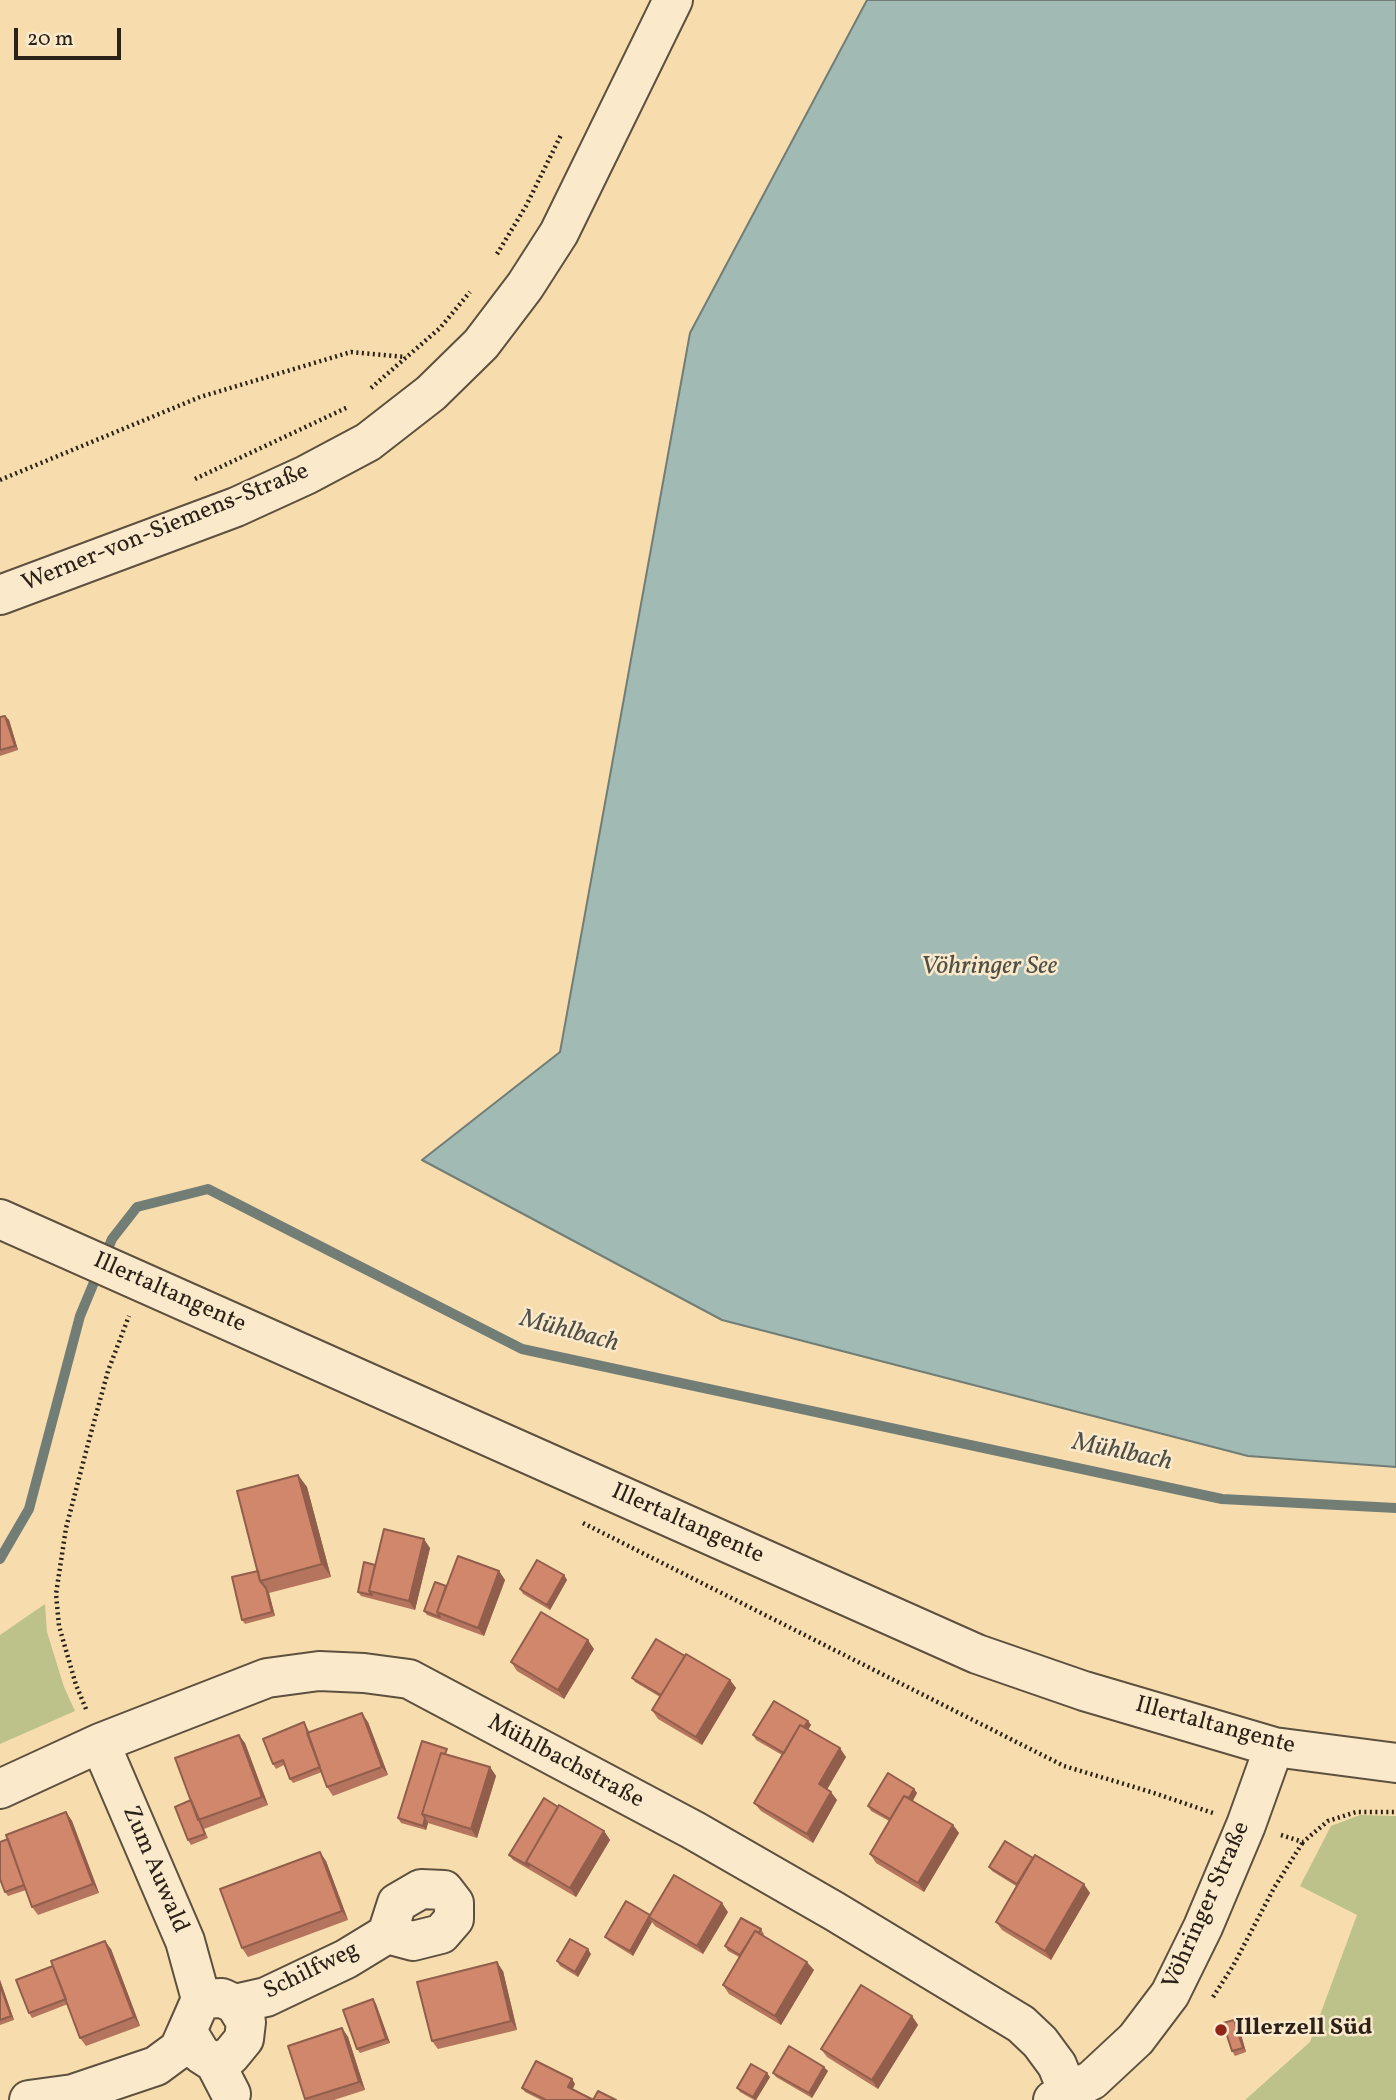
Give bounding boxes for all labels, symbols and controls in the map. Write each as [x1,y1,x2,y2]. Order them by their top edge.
scale bar [18,14,124,58]
text: 20 m [27,25,73,54]
street label: Werner-von-Siemens-Straße [18,458,314,600]
water label: Vöhringer See [921,952,1057,984]
street label: Illertaltangente [88,1247,250,1341]
water label: Mühlbach [516,1305,622,1361]
water label: Mühlbach [1069,1428,1175,1480]
street label: Illertaltangente [606,1478,768,1572]
street label: Illertaltangente [1132,1692,1298,1762]
street label: Mühlbachstraße [482,1710,648,1816]
street label: Zum Auwald [114,1802,194,1938]
street label: Vöhringer Straße [1158,1818,1258,1994]
street label: Schilfweg [260,1937,364,2007]
place label: Illerzell Süd [1235,2016,1372,2044]
marker: Illerzell Süd [1213,2022,1229,2038]

